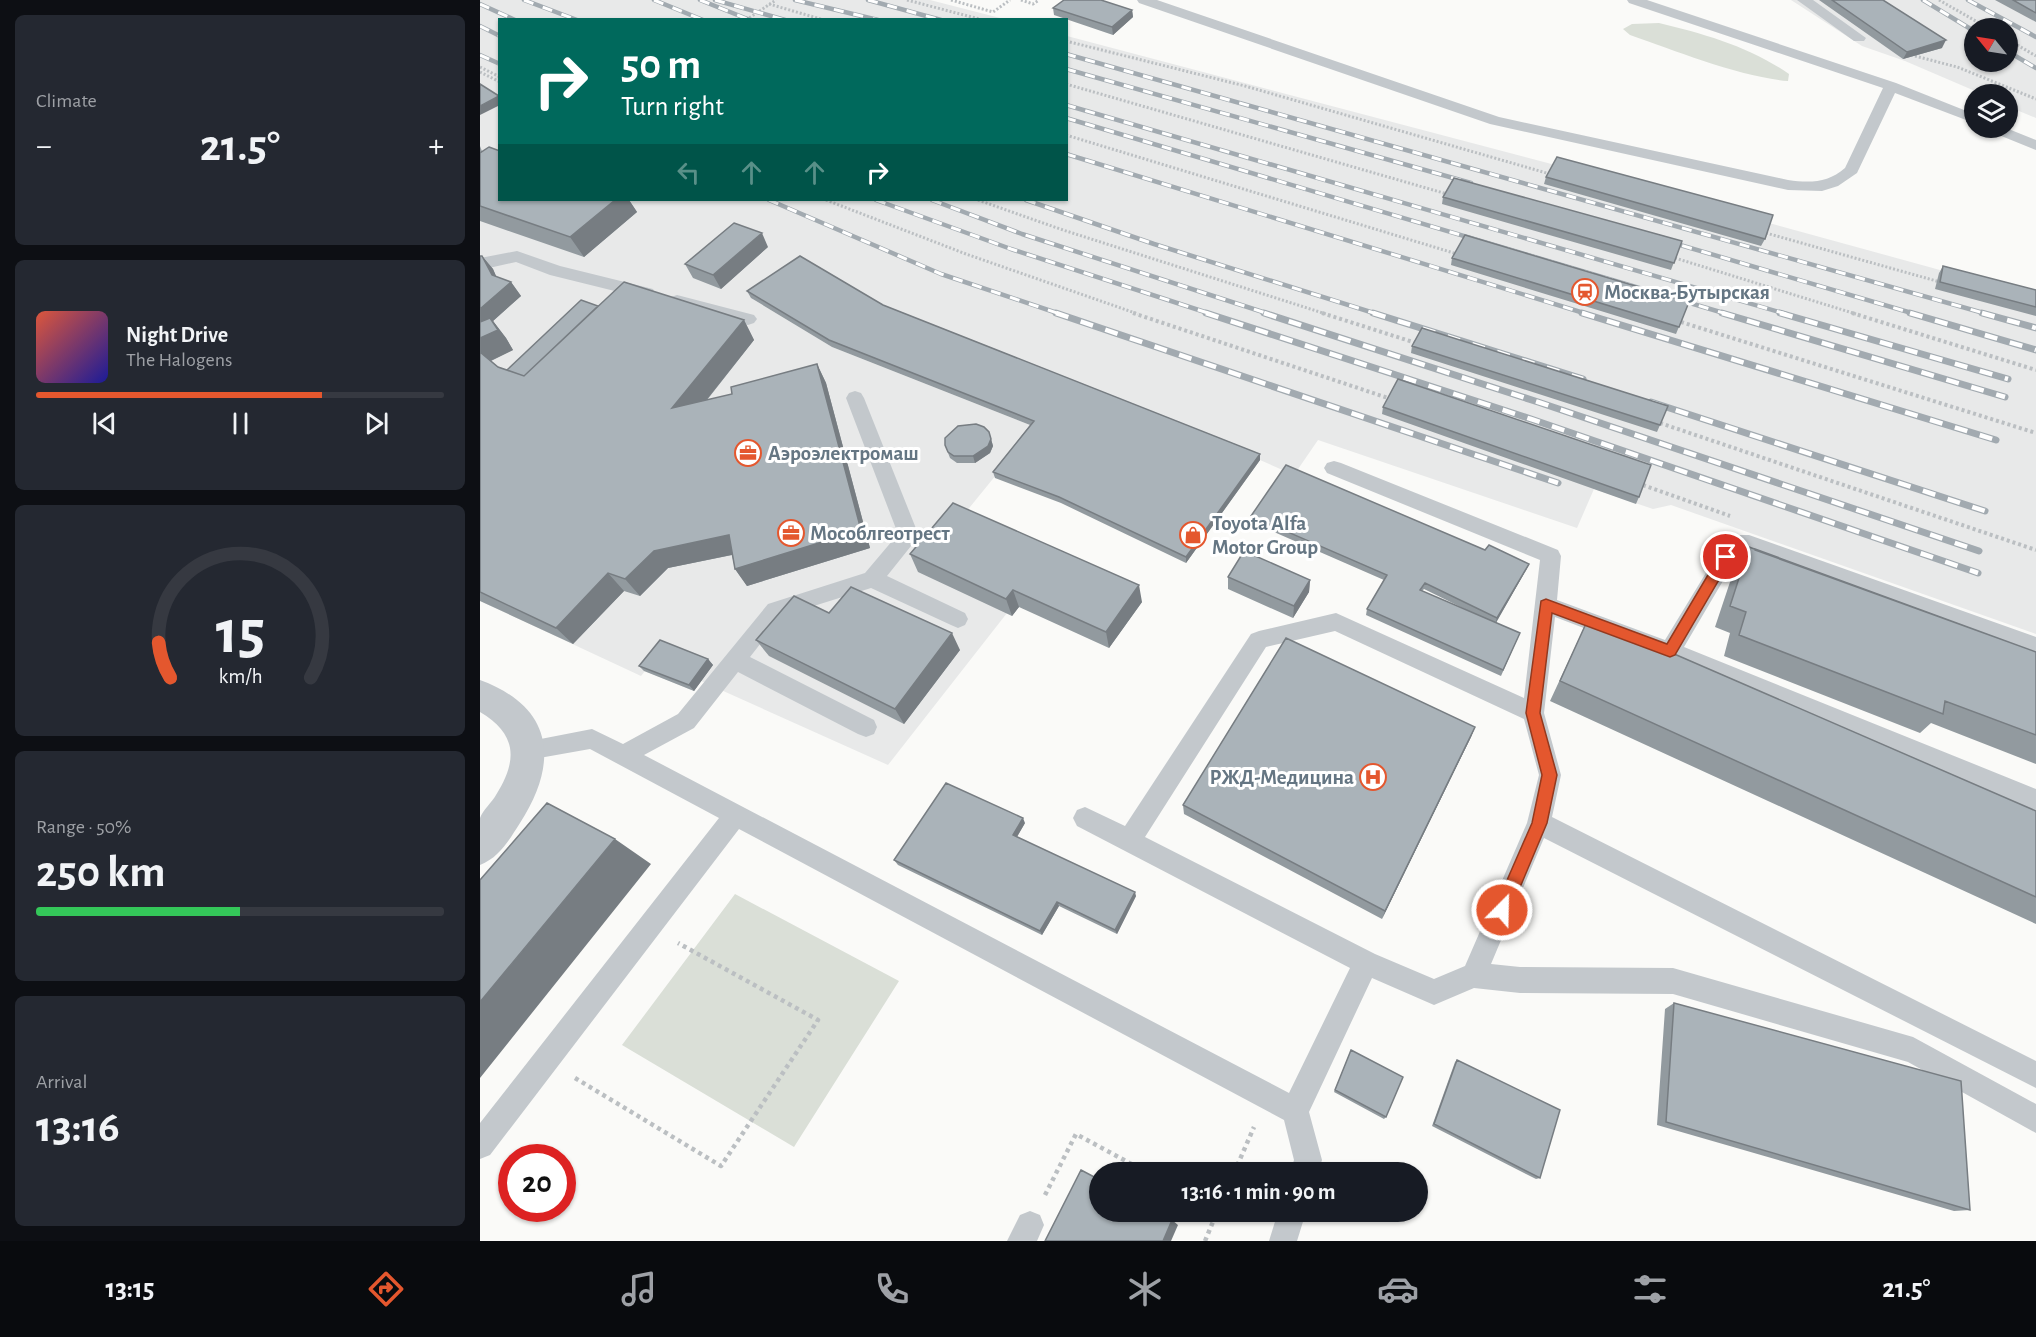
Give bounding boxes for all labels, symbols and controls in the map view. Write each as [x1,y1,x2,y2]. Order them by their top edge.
north arrow [1964,18,2018,72]
map controls [1964,18,2018,138]
icon: right [522,42,600,120]
text: 50 m [621,44,701,86]
button: layers [1964,84,2018,138]
text: Climate [36,91,97,111]
text: Turn right [621,93,724,120]
text: 21.5° [200,124,280,169]
text: − [36,130,52,163]
text: + [428,130,444,163]
icon: left [672,156,705,189]
icon: ahead [735,156,768,189]
icon: ahead [798,156,831,189]
icon: right [861,156,894,189]
station icon: Москва-Бутырская [1570,277,1600,307]
place label: Москва-Бутырская [1604,282,1770,303]
text: Night Drive [126,324,228,346]
text: The Halogens [126,350,232,370]
icon: previous [88,407,121,440]
icon: pause [224,407,257,440]
icon: next [360,407,393,440]
office icon: Аэроэлектромаш [733,438,763,468]
place label: Аэроэлектромаш [768,443,919,464]
place label: Toyota Alfa Motor Group [1212,513,1318,558]
office icon: Мособлгеотрест [776,518,806,548]
shop icon: Toyota Alfa Motor Group [1178,520,1208,550]
place label: Мособлгеотрест [810,523,951,544]
pin [1700,531,1751,582]
icon: arrive [1709,540,1742,573]
text: 15 [215,602,265,664]
text: km/h [218,666,262,687]
hospital icon: РЖД-Медицина [1358,762,1388,792]
place label: РЖД-Медицина [1209,767,1354,788]
text: Range · 50% [36,817,132,837]
text: 250 km [36,850,165,895]
position arrow [1470,878,1534,942]
text: Arrival [36,1072,87,1092]
text: 13:16 [36,1105,120,1150]
speed limit sign: 20 [498,1144,576,1222]
text: 13:16 · 1 min · 90 m [1182,1181,1335,1203]
icon: directions [365,1268,407,1310]
icon: music [618,1268,660,1310]
icon: phone [871,1268,913,1310]
icon: climate [1124,1268,1166,1310]
icon: car [1377,1268,1419,1310]
icon: filters [1629,1268,1671,1310]
text: 13:15 [105,1275,154,1302]
text: 21.5° [1882,1275,1930,1302]

